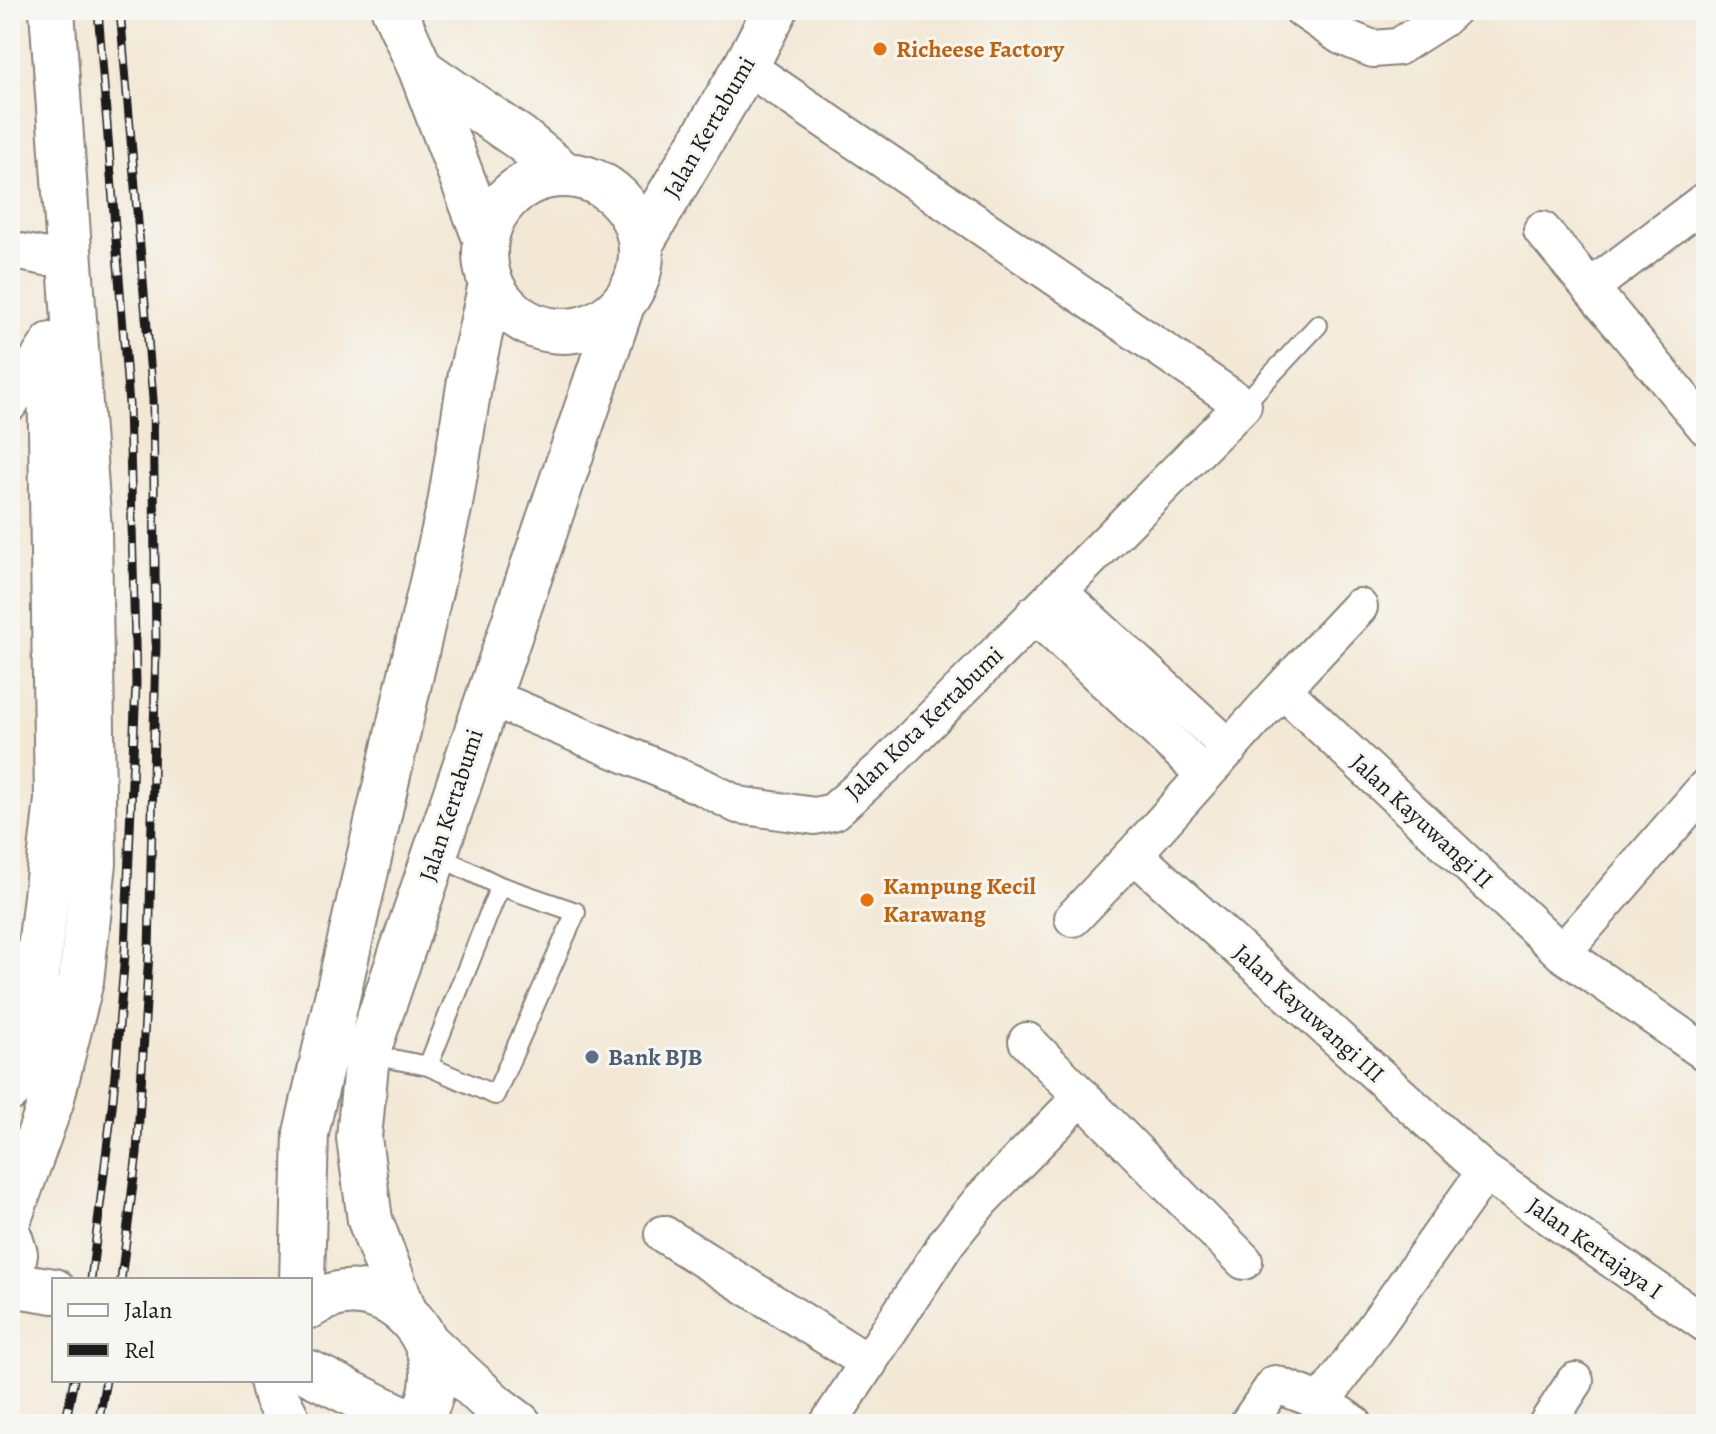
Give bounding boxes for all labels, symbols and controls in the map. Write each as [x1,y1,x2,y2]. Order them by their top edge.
place label: Richeese Factory [896,33,1065,65]
marker: Richeese Factory [871,40,889,58]
street label: Jalan Kertabumi [655,50,763,204]
street label: Jalan Kota Kertabumi [838,639,1010,807]
street label: Jalan Kertabumi [411,725,491,885]
street label: Jalan Kayuwangi II [1344,746,1500,896]
place label: Kampung Kecil Karawang [883,870,1037,930]
marker: Kampung Kecil Karawang [858,891,876,909]
street label: Jalan Kayuwangi III [1227,937,1391,1089]
place label: Bank BJB [608,1041,703,1073]
marker: Bank BJB [583,1048,601,1066]
street label: Jalan Kertajaya I [1521,1189,1669,1307]
legend [52,1278,312,1382]
text: Jalan [124,1294,173,1326]
text: Rel [124,1334,155,1366]

